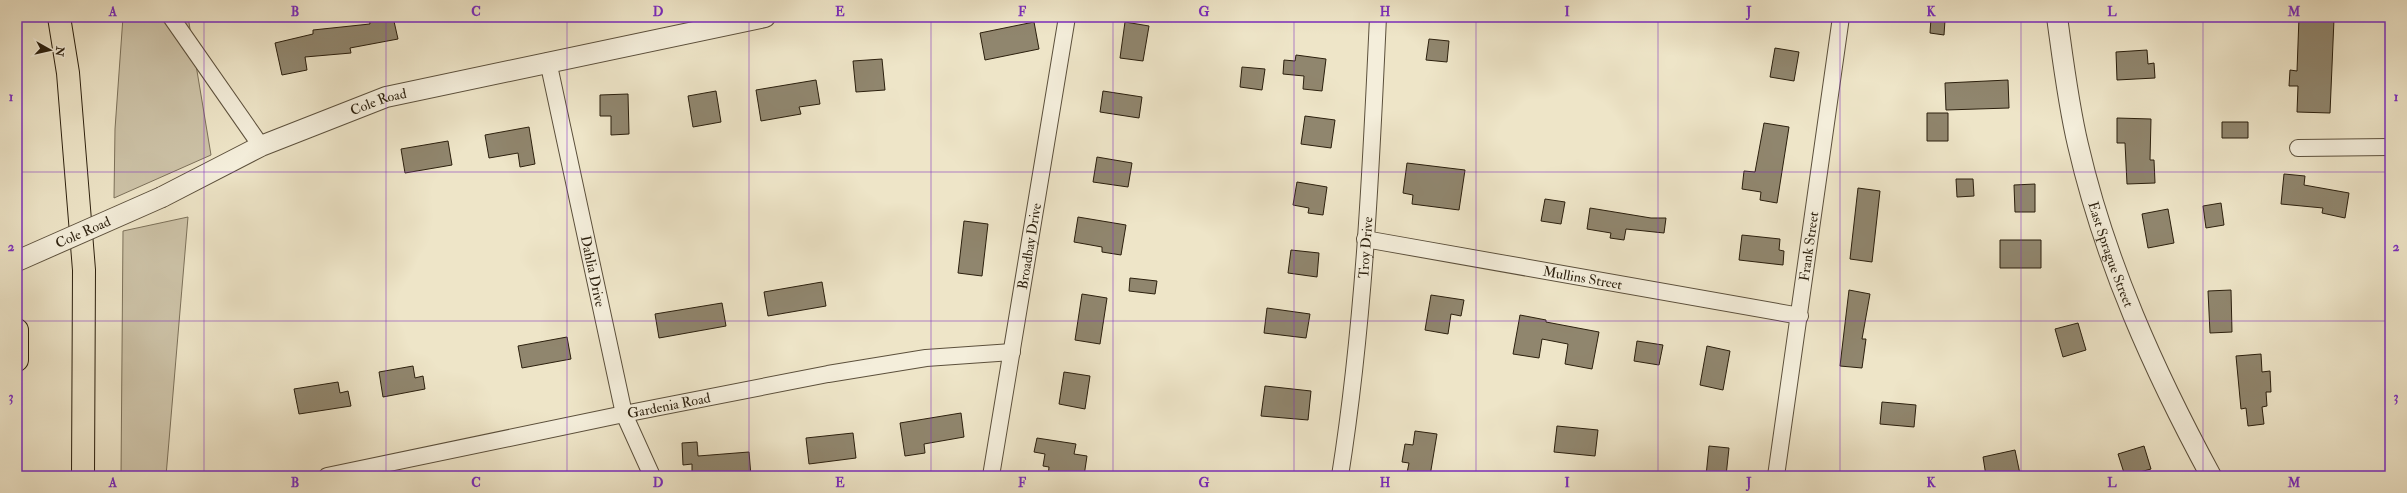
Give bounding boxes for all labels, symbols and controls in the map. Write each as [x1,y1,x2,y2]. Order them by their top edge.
text: A [108,4,118,20]
text: B [291,4,299,20]
text: C [471,4,481,20]
text: D [653,4,664,20]
text: E [835,4,845,20]
text: F [1018,4,1027,20]
text: G [1199,4,1210,20]
text: H [1380,4,1391,20]
text: I [1564,4,1570,20]
text: J [1745,4,1752,21]
text: K [1926,4,1936,20]
text: L [2107,4,2117,20]
text: M [2287,4,2301,20]
north arrow [30,30,70,70]
text: N [52,45,67,58]
street label: Cole Road [348,85,408,119]
text: 1 [9,89,14,105]
text: 1 [2394,89,2399,105]
street label: East Sprague Street [2084,200,2137,310]
street label: Broadbay Drive [1014,202,1045,291]
street label: Frank Street [1796,210,1822,282]
street label: Cole Road [53,213,113,252]
street label: Troy Drive [1355,216,1376,279]
street label: Dahlia Drive [577,234,609,309]
text: 2 [8,239,15,255]
text: 2 [2393,239,2400,255]
street label: Mullins Street [1542,263,1624,293]
text: 3 [9,389,14,405]
street label: Gardenia Road [626,389,712,422]
text: 3 [2394,389,2399,405]
text: A [108,475,118,491]
text: B [291,475,299,491]
text: C [471,475,481,491]
text: D [653,475,664,491]
text: E [835,475,845,491]
text: F [1018,475,1027,491]
text: G [1199,475,1210,491]
text: H [1380,475,1391,491]
text: I [1564,475,1570,491]
text: J [1745,475,1752,492]
text: K [1926,475,1936,491]
text: L [2107,475,2117,491]
text: M [2287,475,2301,491]

